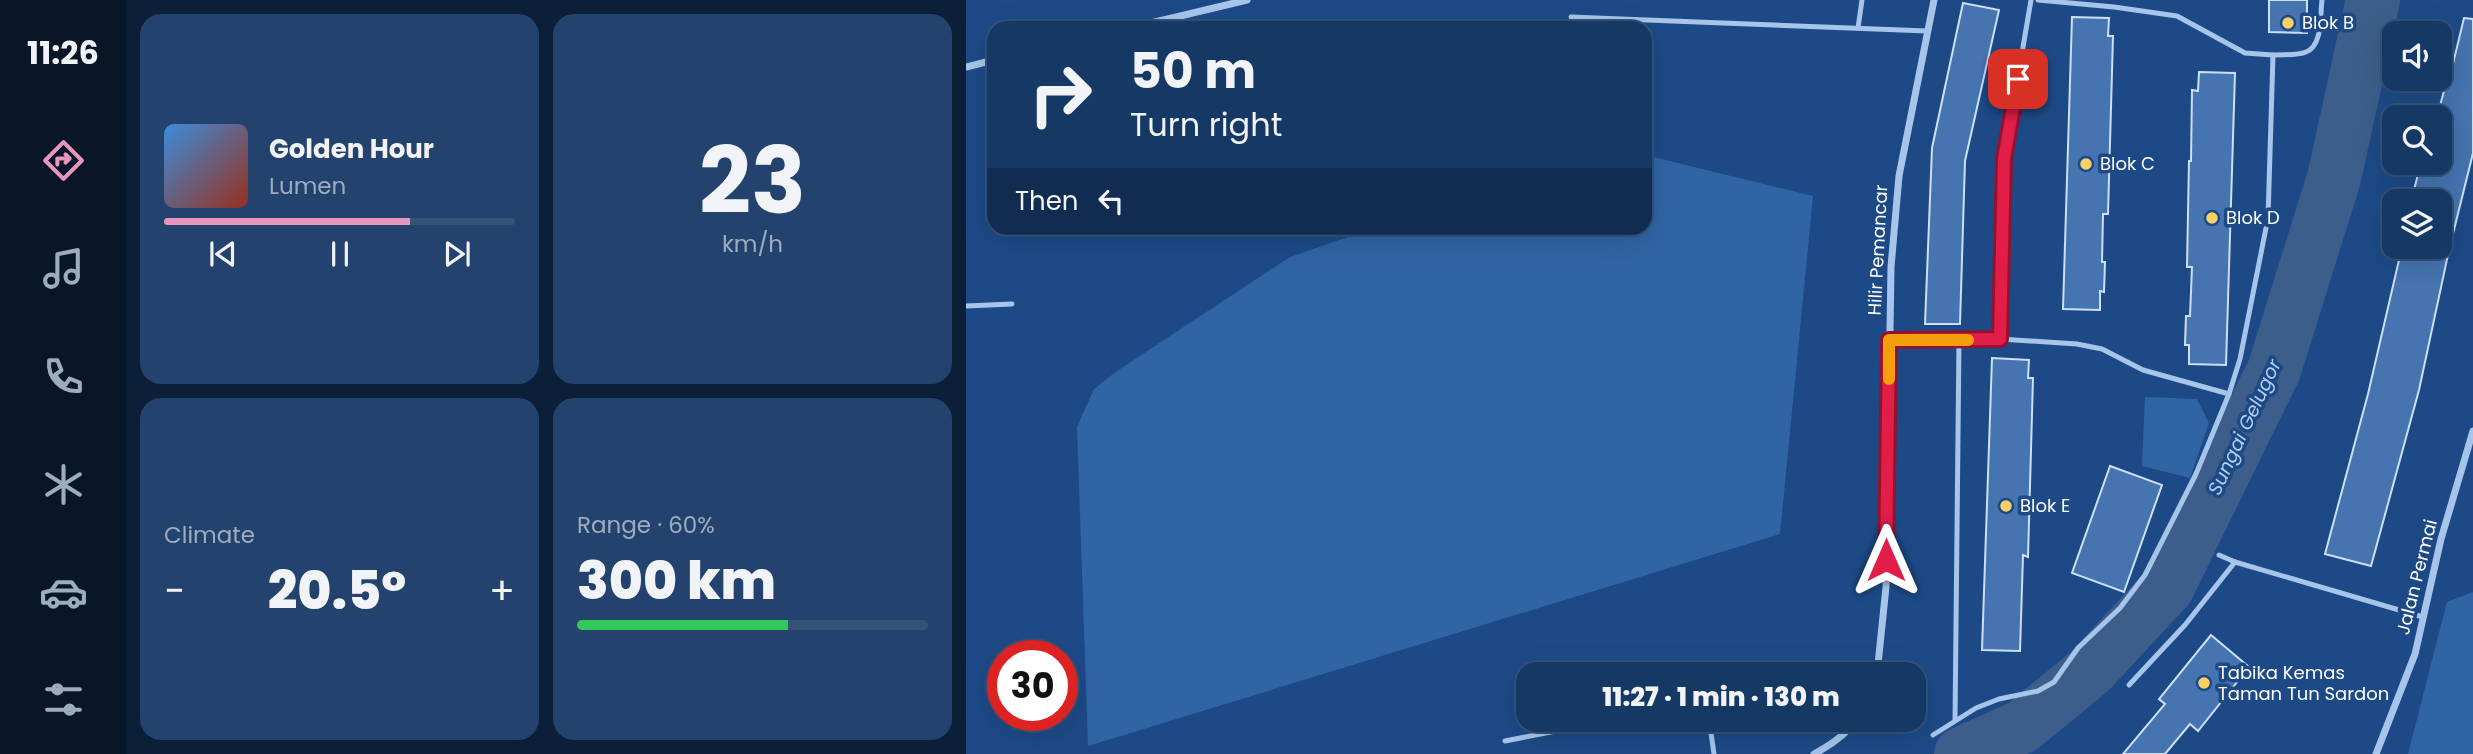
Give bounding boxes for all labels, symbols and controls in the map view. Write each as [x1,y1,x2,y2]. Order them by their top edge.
place label: Blok B [2302,10,2354,35]
marker: Blok B [2280,15,2296,31]
map controls [2382,21,2452,259]
button: sound [2382,21,2452,91]
text: 11:26 [27,30,99,75]
text: 50 m [1130,37,1256,105]
icon: right [1015,49,1106,140]
pin [1988,49,2048,109]
icon: arrive [1999,60,2037,98]
text: Turn right [1130,102,1282,147]
button: search [2382,105,2452,175]
text: 23 [699,117,806,245]
text: Golden Hour [269,131,434,167]
icon: directions [39,136,88,185]
place label: Blok C [2100,151,2155,176]
marker: Blok C [2078,156,2094,172]
text: Lumen [269,170,346,202]
icon: left [1092,182,1130,220]
text: Then [1015,183,1078,219]
street label: Hilir Pemancar [1862,184,1893,316]
button: layers [2382,189,2452,259]
place label: Blok D [2226,205,2280,230]
marker: Blok D [2204,210,2220,226]
text: km/h [722,228,783,260]
icon: previous [204,235,242,273]
icon: pause [321,235,359,273]
icon: next [438,235,476,273]
icon: music [39,244,88,293]
icon: phone [39,352,88,401]
water label: Sungai Gelugor [2201,354,2288,499]
icon: climate [39,460,88,509]
place label: Blok E [2020,493,2070,518]
marker: Blok E [1998,498,2014,514]
text: Range · 60% [577,509,715,541]
street label: Jalan Permai [2390,517,2443,637]
text: Climate [164,519,255,551]
position arrow [1849,523,1923,597]
text: 300 km [577,544,776,617]
text: 20.5° [268,554,406,627]
text: − [164,564,185,617]
text: + [489,564,515,617]
icon: car [39,568,88,617]
speed limit sign: 30 [987,640,1078,731]
place label: Tabika Kemas Taman Tun Sardon [2218,660,2389,706]
icon: filters [39,675,88,724]
marker: Tabika Kemas Taman Tun Sardon [2196,675,2212,691]
text: 11:27 · 1 min · 130 m [1602,679,1840,715]

